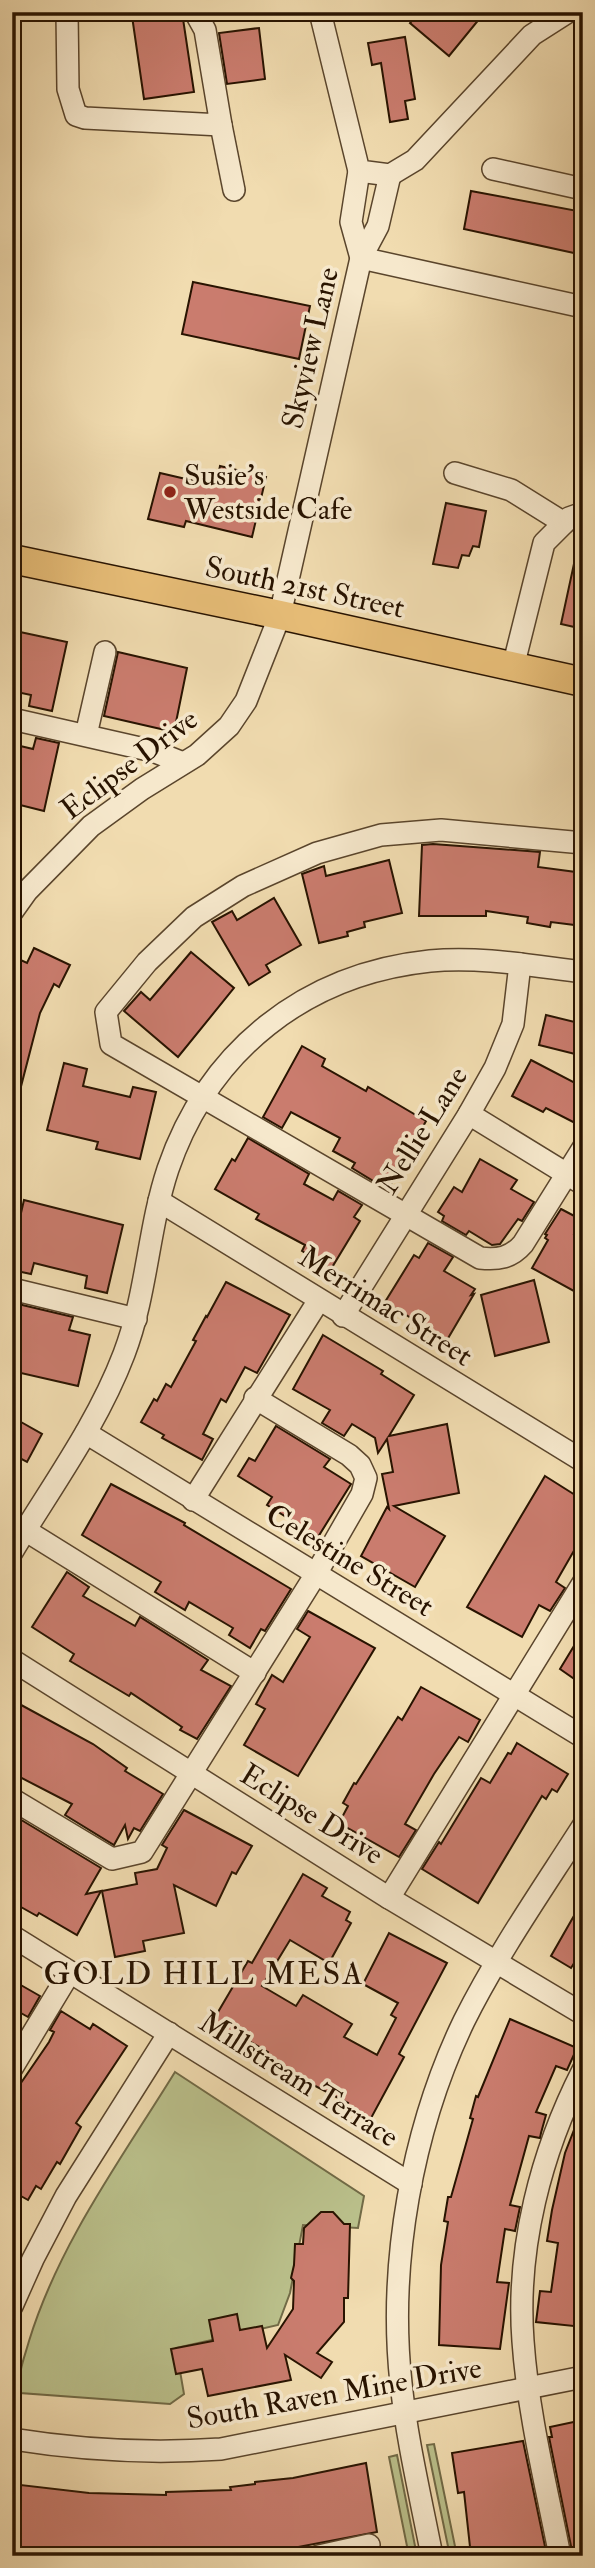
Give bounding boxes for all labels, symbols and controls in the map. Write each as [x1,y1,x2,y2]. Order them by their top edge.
street label: Skyview Lane [274,264,347,432]
place label: Susie's Westside Cafe [183,457,352,528]
marker: Susie's Westside Cafe [162,484,178,500]
street label: South 21st Street [202,548,408,627]
street label: Eclipse Drive [53,701,205,828]
street label: Nellie Lane [369,1060,476,1201]
street label: Merrimac Street [292,1238,480,1375]
street label: Celestine Street [259,1496,441,1625]
street label: Eclipse Drive [233,1756,390,1873]
district label: GOLD HILL MESA [44,1954,365,1994]
street label: Millstream Terrace [192,2003,405,2156]
street label: South Raven Mine Drive [184,2349,484,2438]

